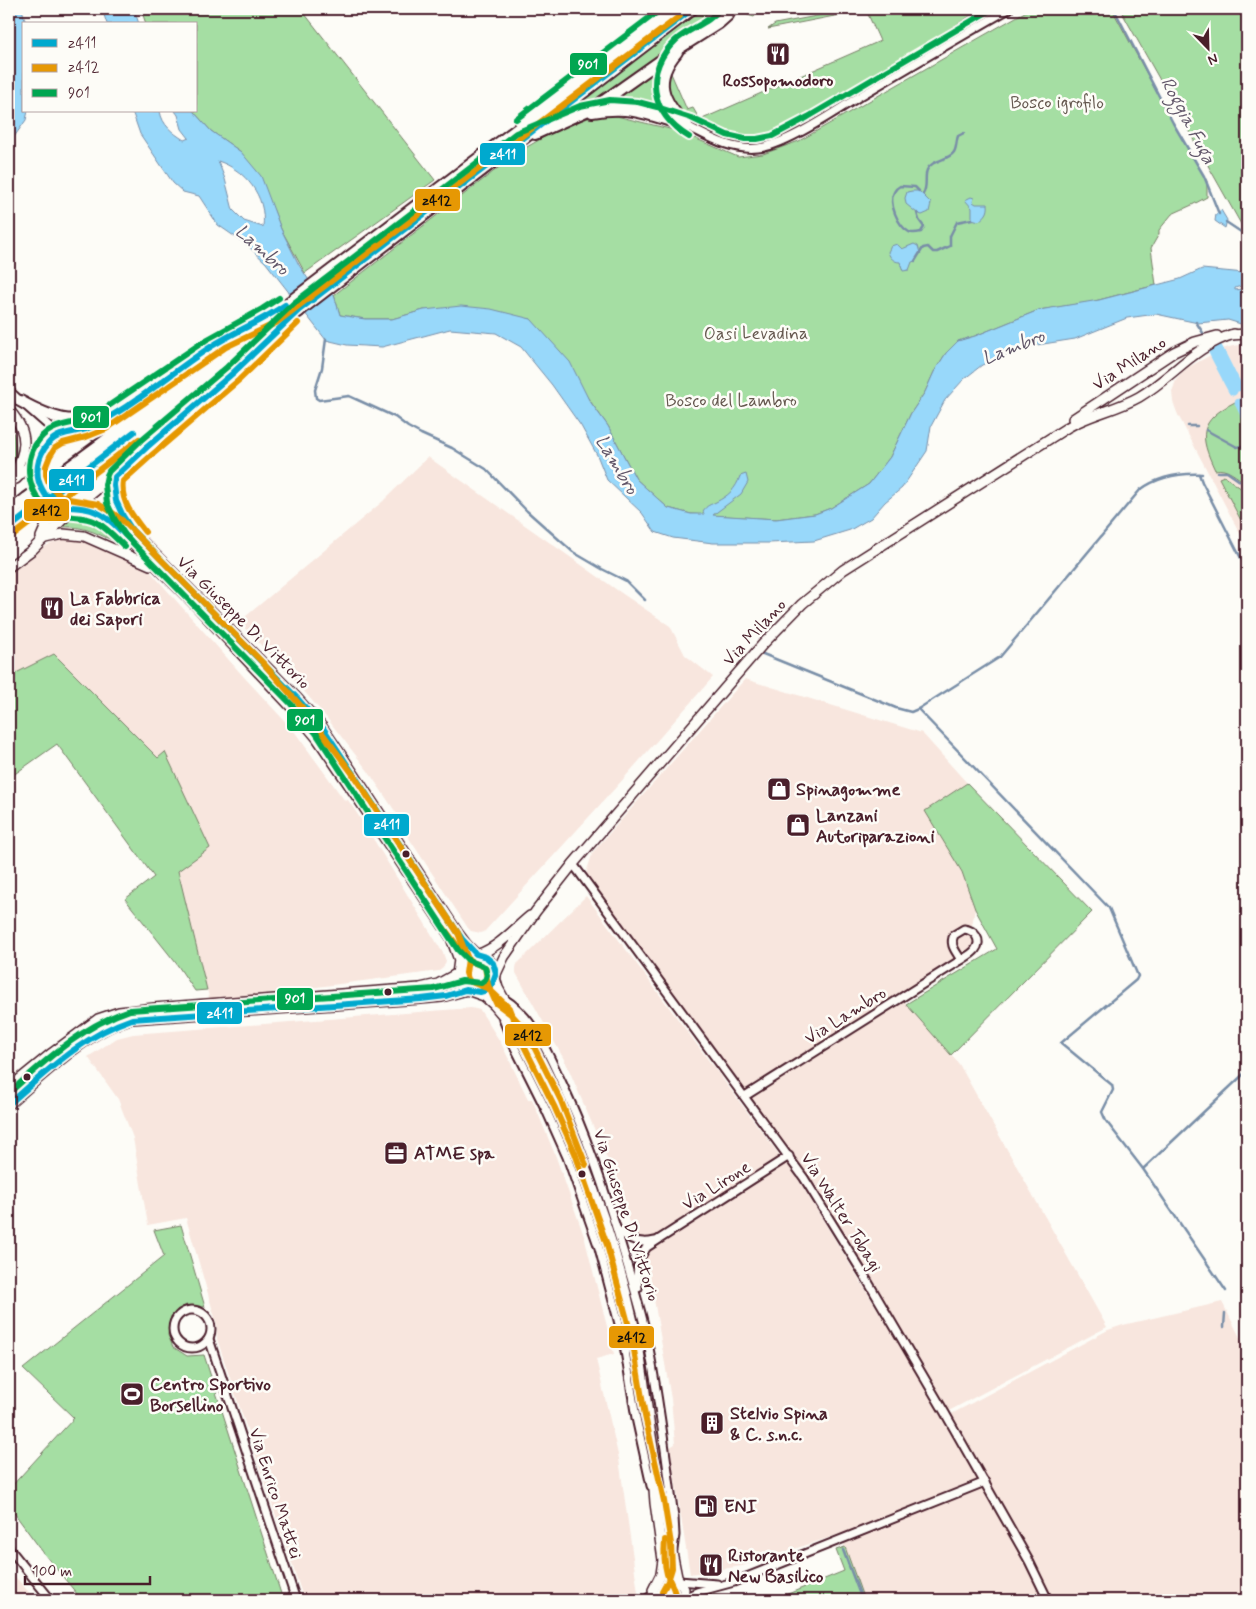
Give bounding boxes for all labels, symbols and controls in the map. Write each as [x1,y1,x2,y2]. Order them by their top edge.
legend [22,22,198,112]
north arrow [1184,22,1234,72]
text: z411 [68,34,96,54]
restaurant icon: Rossopomodoro [765,41,791,67]
text: N [1205,49,1220,69]
line badge: 901 [569,52,608,76]
text: 901 [578,56,598,74]
text: z412 [68,58,100,78]
place label: Rossopomodoro [723,69,834,93]
water label: Roggia Fuga [1152,73,1221,170]
text: 901 [68,84,90,104]
park label: Bosco igrofilo [1010,91,1104,115]
line badge: z411 [479,142,526,166]
text: z411 [490,146,516,164]
line badge: z412 [414,188,461,212]
text: z412 [422,192,452,210]
water label: Lambro [229,219,295,282]
park label: Oasi Levadina [704,322,808,346]
water label: Lambro [979,323,1049,371]
street label: Via Milano [1088,331,1171,397]
park label: Bosco del Lambro [665,389,797,413]
line badge: 901 [72,405,110,429]
text: 901 [81,409,101,427]
water label: Lambro [589,430,645,500]
line badge: z411 [48,468,95,492]
text: z411 [59,472,85,490]
line badge: z412 [23,498,70,522]
text: z412 [32,502,62,520]
street label: Via Giuseppe Di Vittorio [171,551,315,695]
place label: La Fabbrica dei Sapori [70,587,161,632]
street label: Via Milano [717,594,792,672]
restaurant icon: La Fabbrica dei Sapori [39,595,65,621]
line badge: 901 [286,708,324,732]
text: 901 [295,712,315,730]
shop icon: Spinagomme [766,776,792,802]
place label: Spinagomme [796,778,900,802]
place label: Lanzani Autoriparazioni [816,804,935,849]
shop icon: Lanzani Autoriparazioni [785,812,811,838]
line badge: z411 [363,813,410,837]
text: z411 [374,816,400,834]
unlabelled marker [401,849,411,859]
street label: Via Lambro [800,981,891,1051]
line badge: 901 [276,987,314,1011]
unlabelled marker [383,987,393,997]
text: 901 [285,990,305,1008]
line badge: z411 [196,1001,243,1025]
text: z411 [207,1005,233,1023]
line badge: z412 [504,1023,552,1047]
text: z412 [513,1027,543,1045]
unlabelled marker [22,1072,32,1082]
street label: Via Giuseppe Di Vittorio [587,1126,665,1305]
office icon: ATME spa [383,1140,409,1166]
place label: ATME spa [414,1142,496,1166]
street label: Via Walter Tobagi [795,1148,888,1277]
street label: Via Lirone [678,1155,756,1216]
unlabelled marker [577,1169,587,1179]
line badge: z412 [608,1325,655,1349]
text: z412 [617,1329,647,1347]
place label: Centro Sportivo Borsellino [150,1373,271,1418]
sports icon: Centro Sportivo Borsellino [119,1381,145,1407]
place label: Stelvio Spina & C. s.n.c. [730,1402,828,1447]
building icon: Stelvio Spina & C. s.n.c. [699,1410,725,1436]
street label: Via Enrico Mattei [243,1425,308,1562]
fuel station icon: ENI [693,1493,719,1519]
place label: ENI [724,1495,757,1519]
place label: Ristorante New Basilico [728,1544,824,1589]
restaurant icon: Ristorante New Basilico [698,1552,724,1578]
scale bar [25,1554,150,1586]
text: 100 m [32,1562,72,1582]

